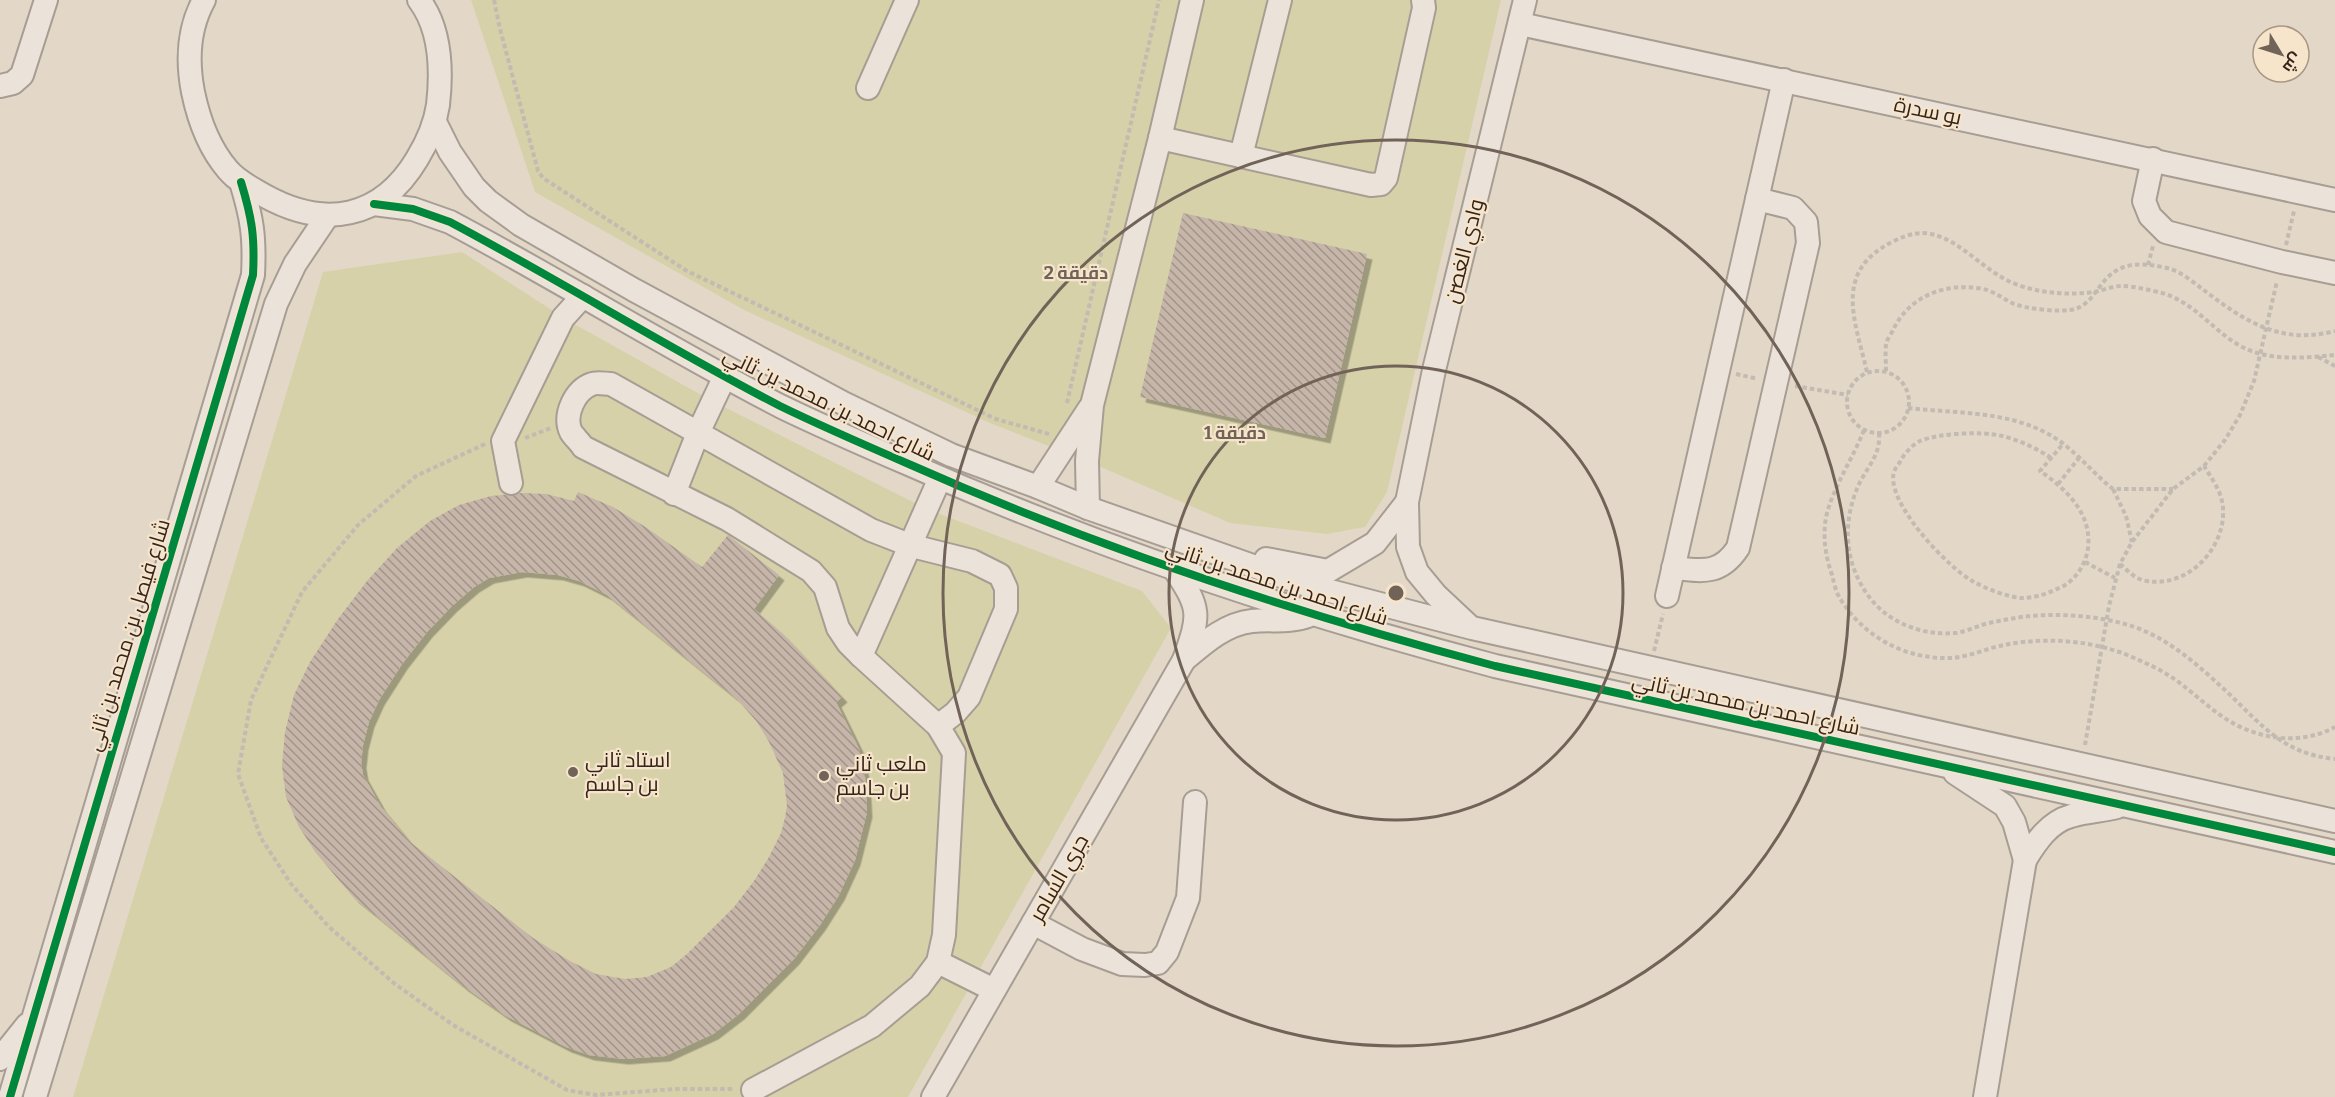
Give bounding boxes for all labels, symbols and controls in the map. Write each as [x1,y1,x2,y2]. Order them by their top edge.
north arrow [2251,24,2311,84]
text: ش [2279,49,2306,77]
street label: بو سدرة [1892,91,1964,131]
street label: وادي الغصن [1438,196,1492,307]
text: 2 دقيقة [1044,262,1108,284]
street label: شارع احمد بن محمد بن ثاني [718,341,939,469]
text: 1 دقيقة [1204,422,1266,444]
street label: شارع فيصل بن محمد بن ثاني [80,516,179,755]
street label: شارع احمد بن محمد بن ثاني [1161,535,1392,634]
centre of rings [1386,583,1406,603]
street label: شارع احمد بن محمد بن ثاني [1629,667,1862,744]
place label: استاد ثاني بن جاسم [585,747,671,798]
place label: ملعب ثاني بن جاسم [836,751,927,802]
marker: استاد ثاني بن جاسم [566,765,580,779]
marker: ملعب ثاني بن جاسم [817,769,831,783]
street label: جري السامر [1023,830,1097,929]

